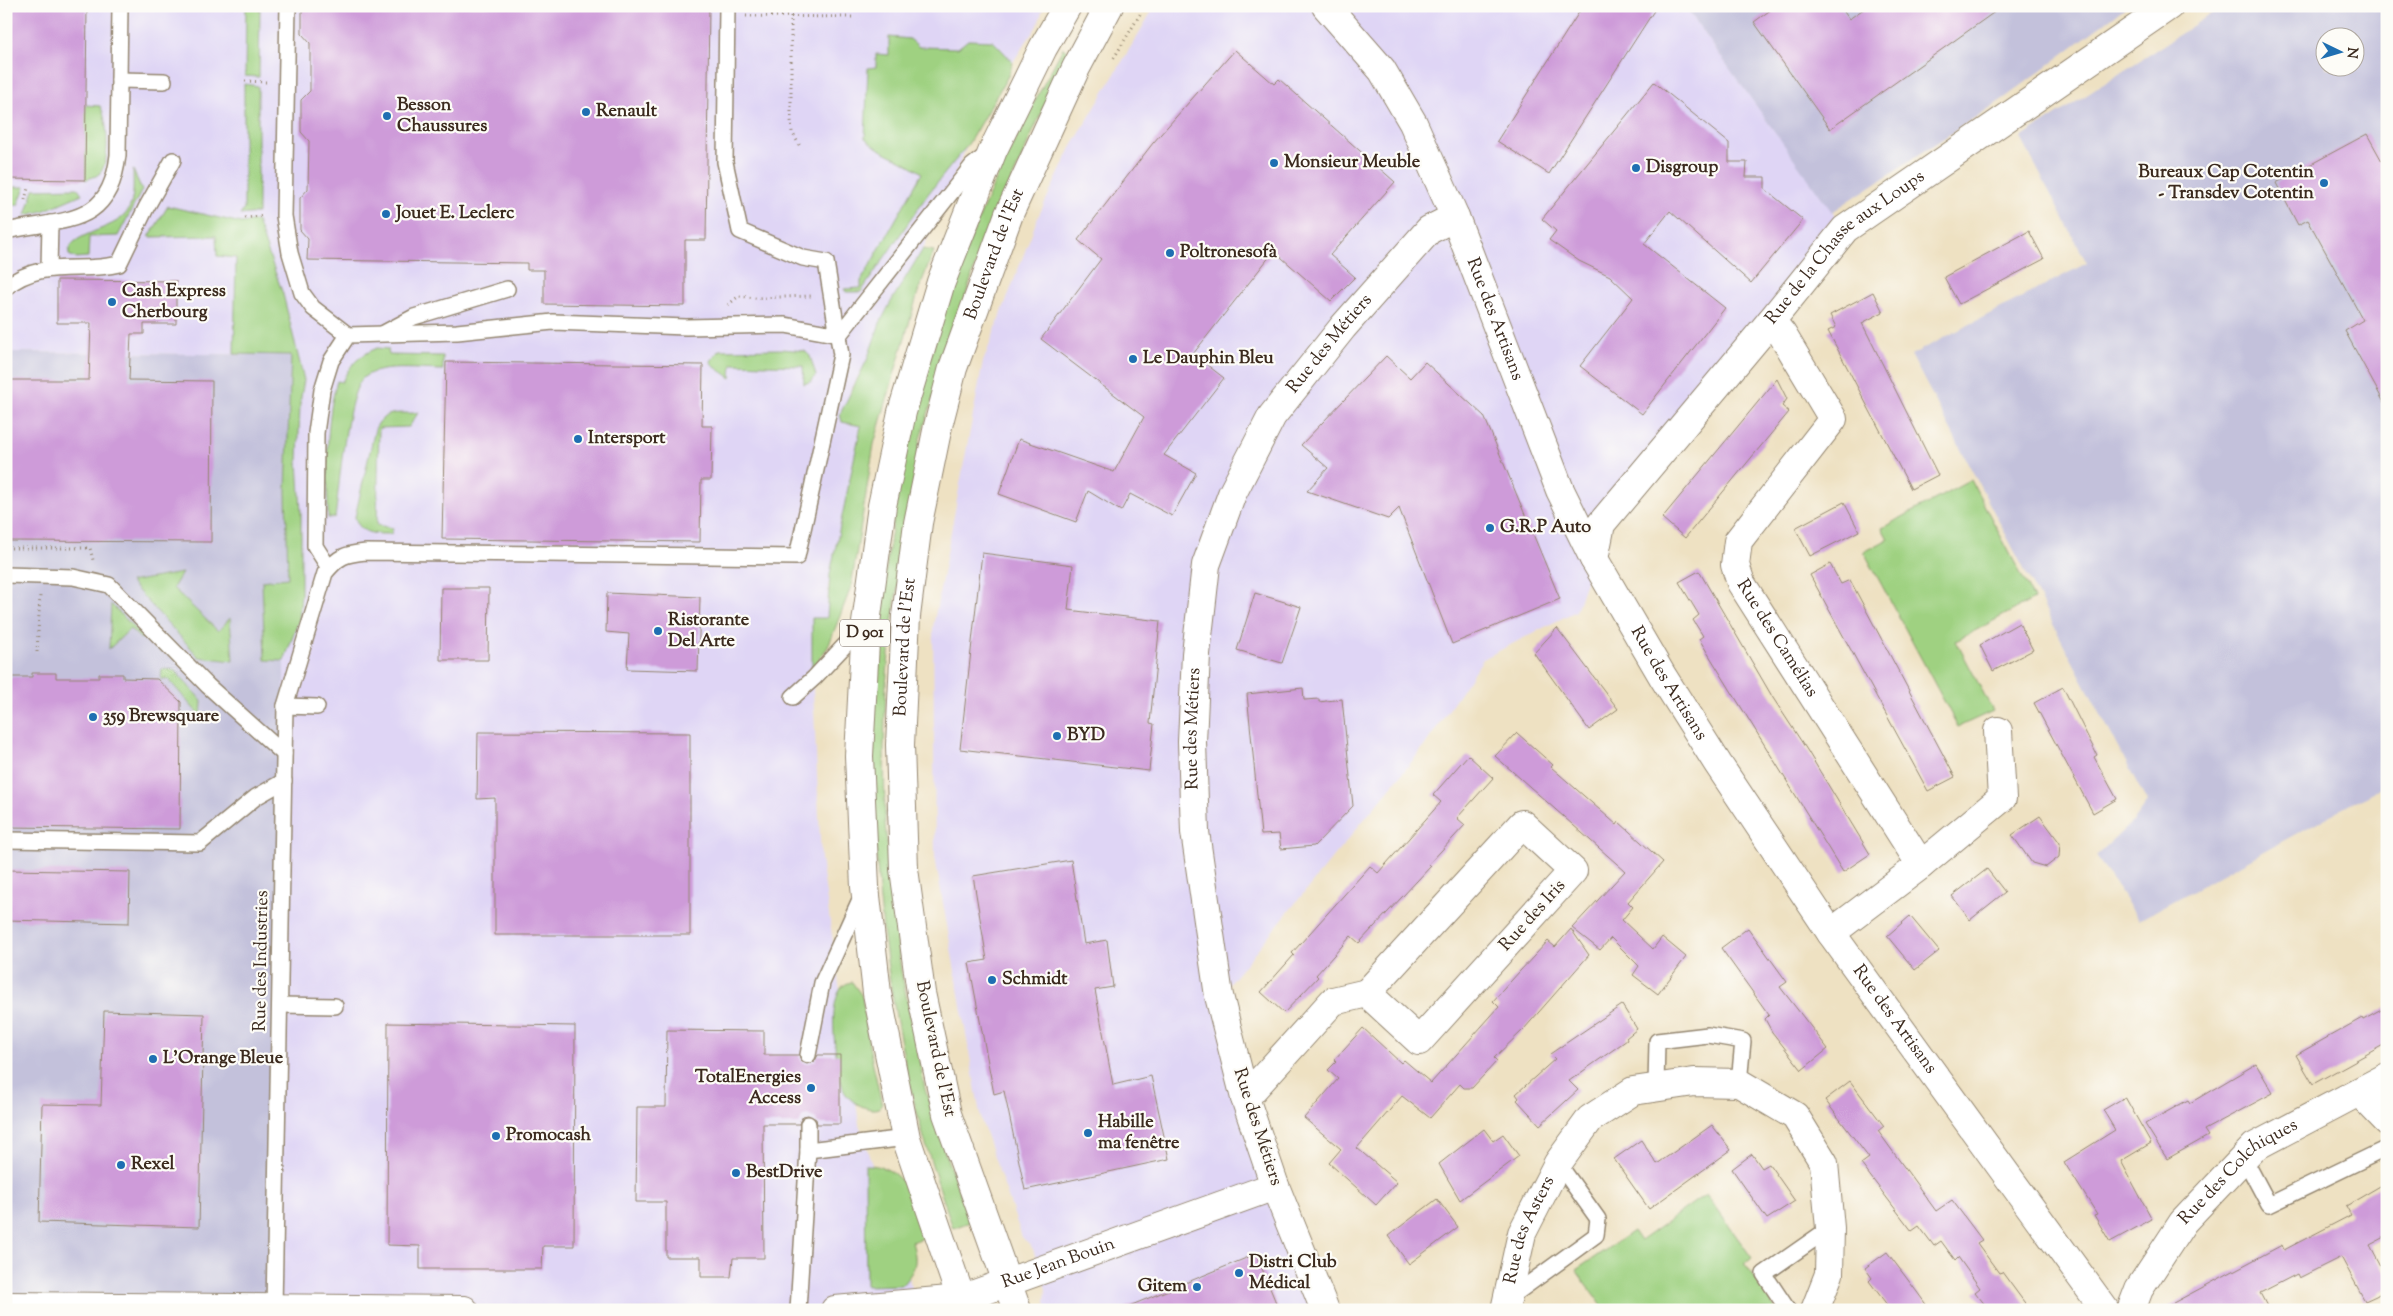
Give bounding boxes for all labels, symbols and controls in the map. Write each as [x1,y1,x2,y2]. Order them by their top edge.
north arrow [2316,28,2366,78]
text: N [2341,47,2361,59]
place label: Besson Chaussures [397,93,487,140]
place label: Renault [596,99,658,125]
marker: Renault [580,106,592,118]
marker: Besson Chaussures [381,110,393,122]
place label: Monsieur Meuble [1284,150,1421,176]
place label: Disgroup [1646,155,1718,181]
marker: Monsieur Meuble [1268,157,1280,169]
place label: Bureaux Cap Cotentin - Transdev Cotentin [2138,160,2314,207]
marker: Disgroup [1630,162,1642,174]
street label: Rue de la Chasse aux Loups [1760,165,1930,331]
marker: Bureaux Cap Cotentin - Transdev Cotentin [2318,177,2330,189]
street label: Boulevard de l'Est [958,184,1032,324]
place label: Jouet E. Leclerc [394,201,515,227]
marker: Jouet E. Leclerc [380,208,392,220]
place label: Poltronesofà [1180,240,1278,266]
marker: Poltronesofà [1164,247,1176,259]
street label: Rue des Artisans [1459,254,1530,385]
place label: Cash Express Cherbourg [122,279,226,326]
street label: Rue des Métiers [1281,289,1379,400]
marker: Cash Express Cherbourg [106,296,118,308]
place label: Le Dauphin Bleu [1143,346,1274,372]
marker: Le Dauphin Bleu [1127,353,1139,365]
place label: Intersport [588,426,666,452]
marker: Intersport [572,433,584,445]
place label: G.R.P Auto [1500,515,1591,541]
marker: G.R.P Auto [1484,522,1496,534]
street label: Rue des Camélias [1729,575,1824,703]
street label: Boulevard de l'Est [888,577,924,717]
place label: Ristorante Del Arte [668,608,750,655]
road number: D 901 [840,620,890,646]
street label: Rue des Artisans [1623,622,1713,746]
marker: Ristorante Del Arte [652,625,664,637]
street label: Rue des Métiers [1179,667,1208,790]
place label: 359 Brewsquare [103,704,220,730]
marker: 359 Brewsquare [87,711,99,723]
place label: BYD [1067,723,1105,749]
marker: BYD [1051,730,1063,742]
street label: Rue des Iris [1494,874,1572,958]
street label: Rue des Industries [248,890,276,1032]
street label: Rue des Artisans [1845,960,1943,1080]
place label: Schmidt [1002,967,1068,993]
marker: Schmidt [986,974,998,986]
street label: Boulevard de l'Est [908,978,962,1120]
place label: L'Orange Bleue [163,1046,284,1072]
marker: L'Orange Bleue [147,1053,159,1065]
place label: TotalEnergies Access [695,1065,801,1112]
street label: Rue des Métiers [1226,1065,1288,1189]
marker: TotalEnergies Access [805,1082,817,1094]
place label: Habille ma fenêtre [1098,1110,1180,1157]
street label: Rue des Colchiques [2173,1113,2303,1232]
place label: Promocash [506,1123,592,1149]
marker: Habille ma fenêtre [1082,1127,1094,1139]
marker: Promocash [490,1130,502,1142]
place label: Rexel [131,1152,176,1178]
marker: Rexel [115,1159,127,1171]
place label: BestDrive [746,1160,823,1186]
marker: BestDrive [730,1167,742,1179]
street label: Rue des Asters [1498,1172,1562,1287]
street label: Rue Jean Bouin [998,1231,1119,1296]
place label: Distri Club Médical [1249,1250,1337,1297]
marker: Distri Club Médical [1233,1267,1245,1279]
place label: Gitem [1138,1274,1187,1300]
marker: Gitem [1191,1281,1203,1293]

